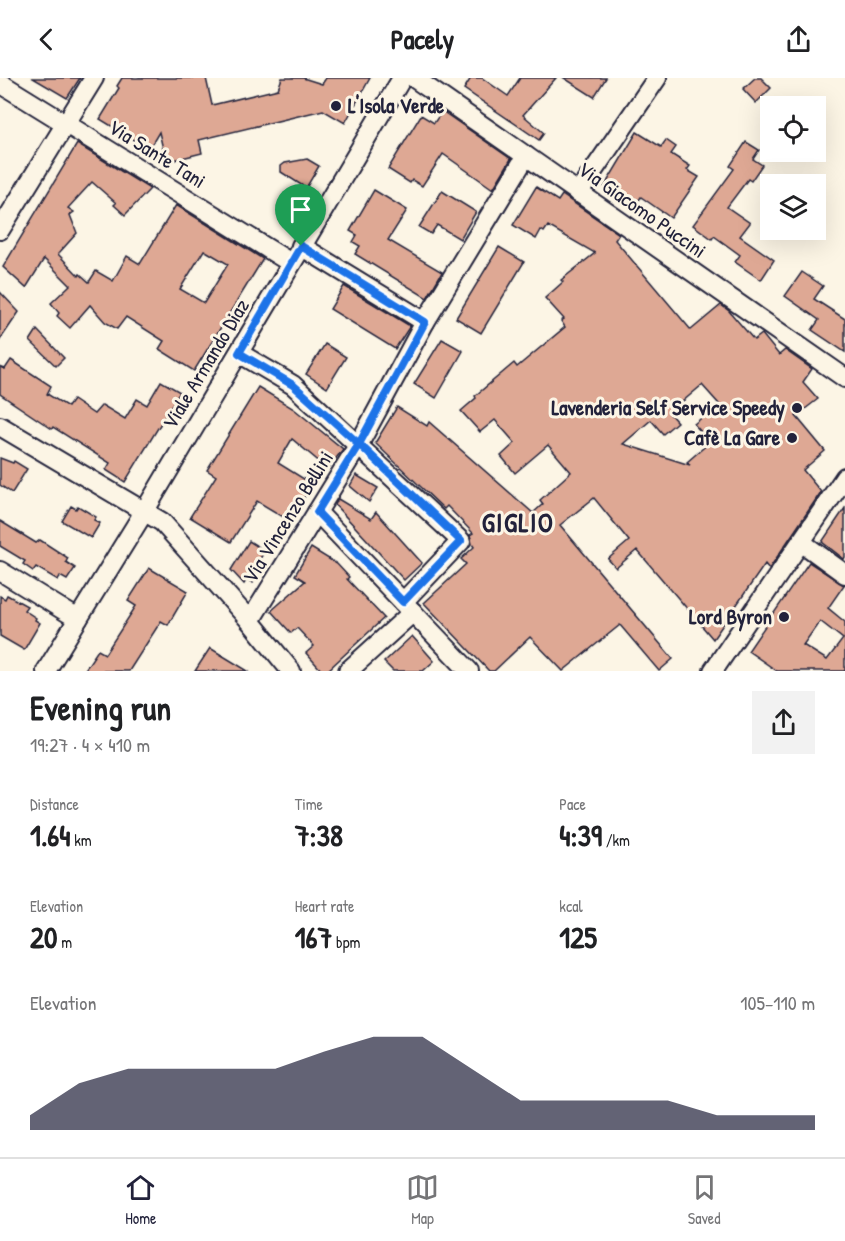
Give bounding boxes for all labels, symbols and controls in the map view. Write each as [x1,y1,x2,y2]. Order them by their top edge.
text: Pacely [391,21,454,57]
icon: back [30,23,63,56]
icon: share [782,23,815,56]
place label: L'Isola Verde [348,91,445,120]
map controls [760,96,826,240]
button: locate [760,96,826,162]
marker: L'Isola Verde [329,99,343,113]
street label: Via Sante Tani [103,112,211,195]
street label: Via Giacomo Puccini [572,155,712,265]
button: layers [760,174,826,240]
pin [275,184,326,246]
icon: arrive [284,193,317,226]
street label: Viale Armando Diaz [155,293,256,434]
place label: Lavenderia Self Service Speedy [551,393,785,423]
marker: Lavenderia Self Service Speedy [790,401,804,415]
place label: Cafè La Gare [684,423,781,452]
marker: Cafè La Gare [785,431,799,445]
street label: Via Vincenzo Bellini [235,445,340,588]
district label: GIGLIO [482,504,554,540]
place label: Lord Byron [689,602,772,632]
marker: Lord Byron [777,610,791,624]
text: Evening run [30,686,171,730]
button: share [752,691,815,754]
text: 19:27 · 4 × 410 m [30,731,150,758]
text: Distance [30,793,79,815]
text: Time [295,793,323,815]
text: Pace [559,793,586,815]
text: 1.64 [30,815,71,855]
text: 7:38 [295,815,343,855]
text: 4:39 [559,815,602,855]
text: km [71,829,92,851]
text: /km [602,829,630,851]
text: Elevation [30,895,83,917]
text: Heart rate [295,895,354,917]
text: kcal [559,895,583,917]
text: 20 [30,917,57,957]
text: 167 [295,917,332,957]
text: 125 [559,917,597,957]
text: m [57,931,72,953]
text: bpm [332,931,360,953]
text: Elevation [30,989,96,1016]
text: 105–110 m [740,989,815,1016]
tab: Home [124,1171,157,1229]
tab: Map [406,1171,439,1229]
tab: Saved [688,1171,721,1229]

